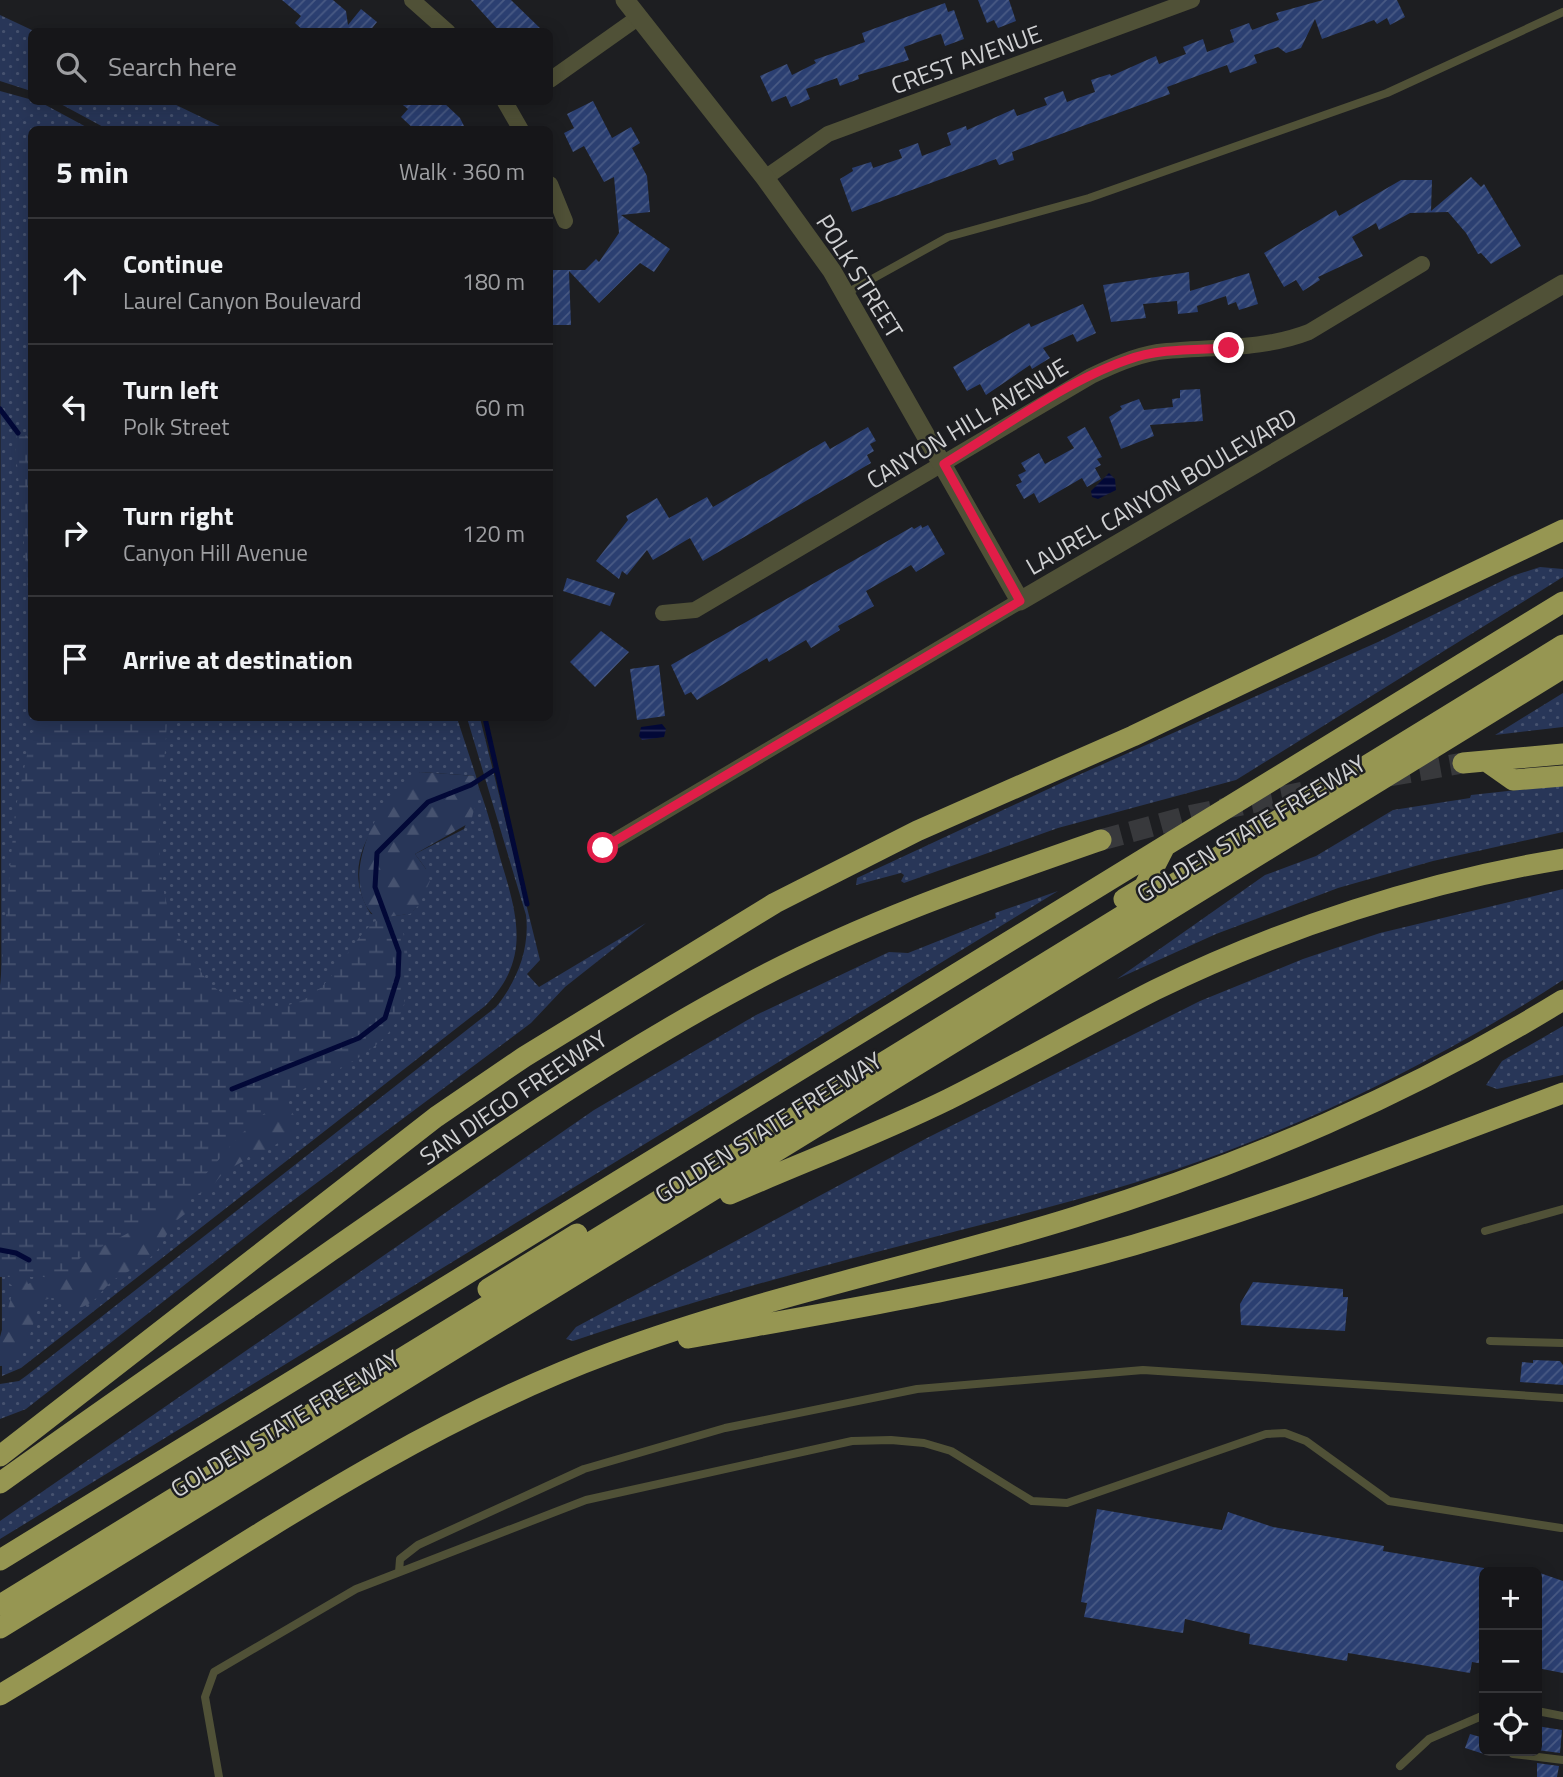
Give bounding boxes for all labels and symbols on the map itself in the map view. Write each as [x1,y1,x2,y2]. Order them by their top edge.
street label: CREST AVENUE [886,15,1046,103]
street label: POLK STREET [808,207,913,345]
route end [1213,332,1244,363]
street label: CANYON HILL AVENUE [859,349,1075,497]
street label: LAUREL CANYON BOULEVARD [1019,398,1303,584]
street label: GOLDEN STATE FREEWAY [1129,745,1373,911]
route start [587,832,618,863]
street label: SAN DIEGO FREEWAY [412,1021,614,1173]
street label: GOLDEN STATE FREEWAY [647,1042,889,1212]
street label: GOLDEN STATE FREEWAY [163,1340,407,1506]

